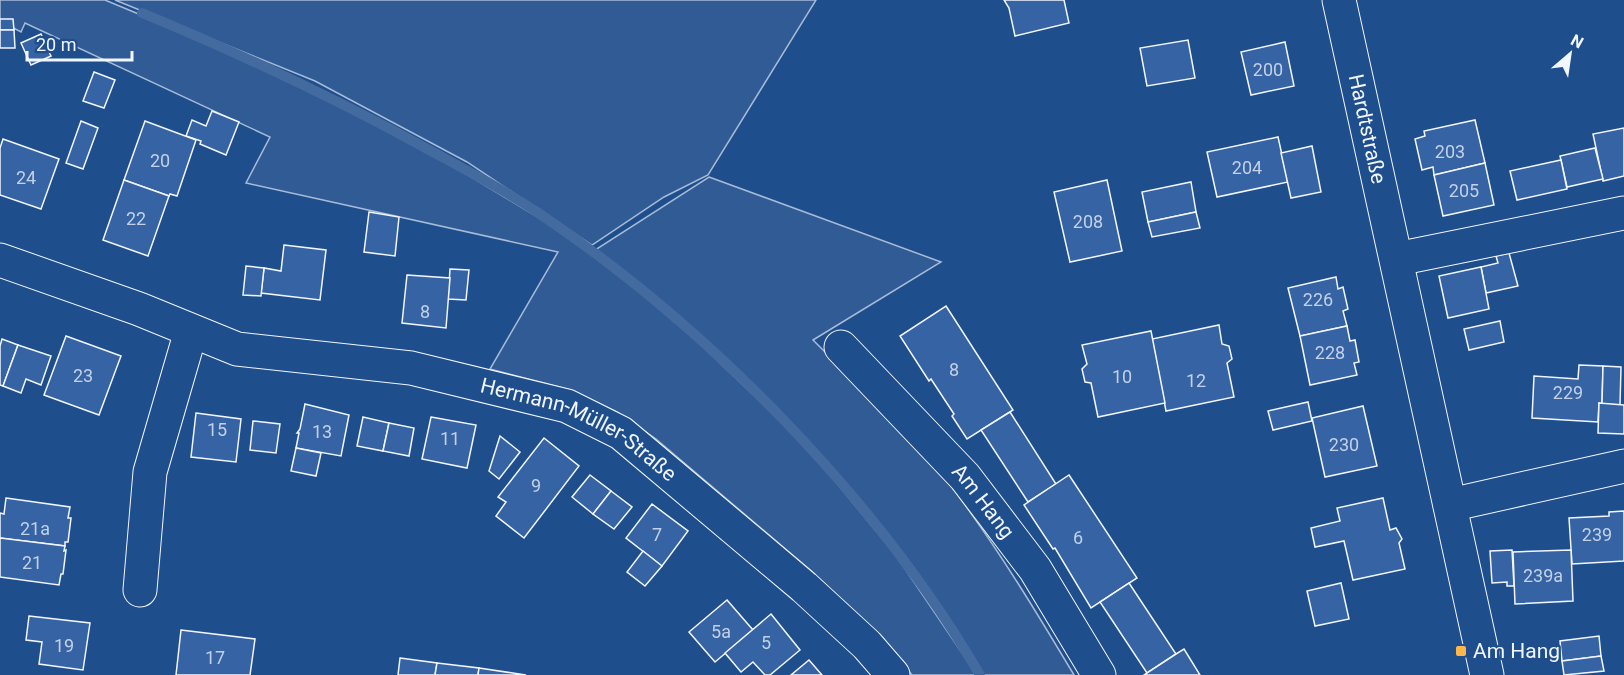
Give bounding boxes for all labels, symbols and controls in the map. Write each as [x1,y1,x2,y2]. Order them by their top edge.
scale bar [27,24,132,62]
north arrow [1540,24,1600,84]
text: N [1567,30,1587,52]
text: 20 m [36,34,76,55]
house number: 200 [1253,59,1283,80]
street label: Hardtstraße [1344,72,1391,186]
house number: 203 [1435,141,1465,162]
house number: 20 [150,150,170,171]
house number: 204 [1232,157,1262,178]
house number: 24 [16,167,36,188]
house number: 205 [1449,180,1479,201]
house number: 22 [126,208,146,229]
house number: 208 [1073,211,1103,232]
house number: 226 [1303,289,1333,310]
house number: 8 [420,301,430,322]
house number: 228 [1315,342,1345,363]
house number: 8 [949,359,959,380]
house number: 23 [73,365,93,386]
house number: 10 [1112,366,1132,387]
house number: 12 [1186,370,1206,391]
street label: Hermann-Müller-Straße [478,373,681,486]
house number: 229 [1553,382,1583,403]
house number: 15 [207,419,227,440]
house number: 13 [312,421,332,442]
house number: 11 [440,428,460,449]
house number: 230 [1329,434,1359,455]
street label: Am Hang [947,459,1019,543]
house number: 9 [531,475,541,496]
house number: 21a [20,518,50,539]
house number: 7 [652,524,662,545]
house number: 239 [1582,524,1612,545]
house number: 6 [1073,527,1083,548]
house number: 21 [22,552,42,573]
house number: 239a [1523,565,1563,586]
house number: 5a [711,621,731,642]
house number: 5 [761,632,771,653]
house number: 19 [54,635,74,656]
place label: Am Hang [1473,639,1560,663]
marker: Am Hang [1454,644,1468,658]
house number: 17 [205,647,225,668]

